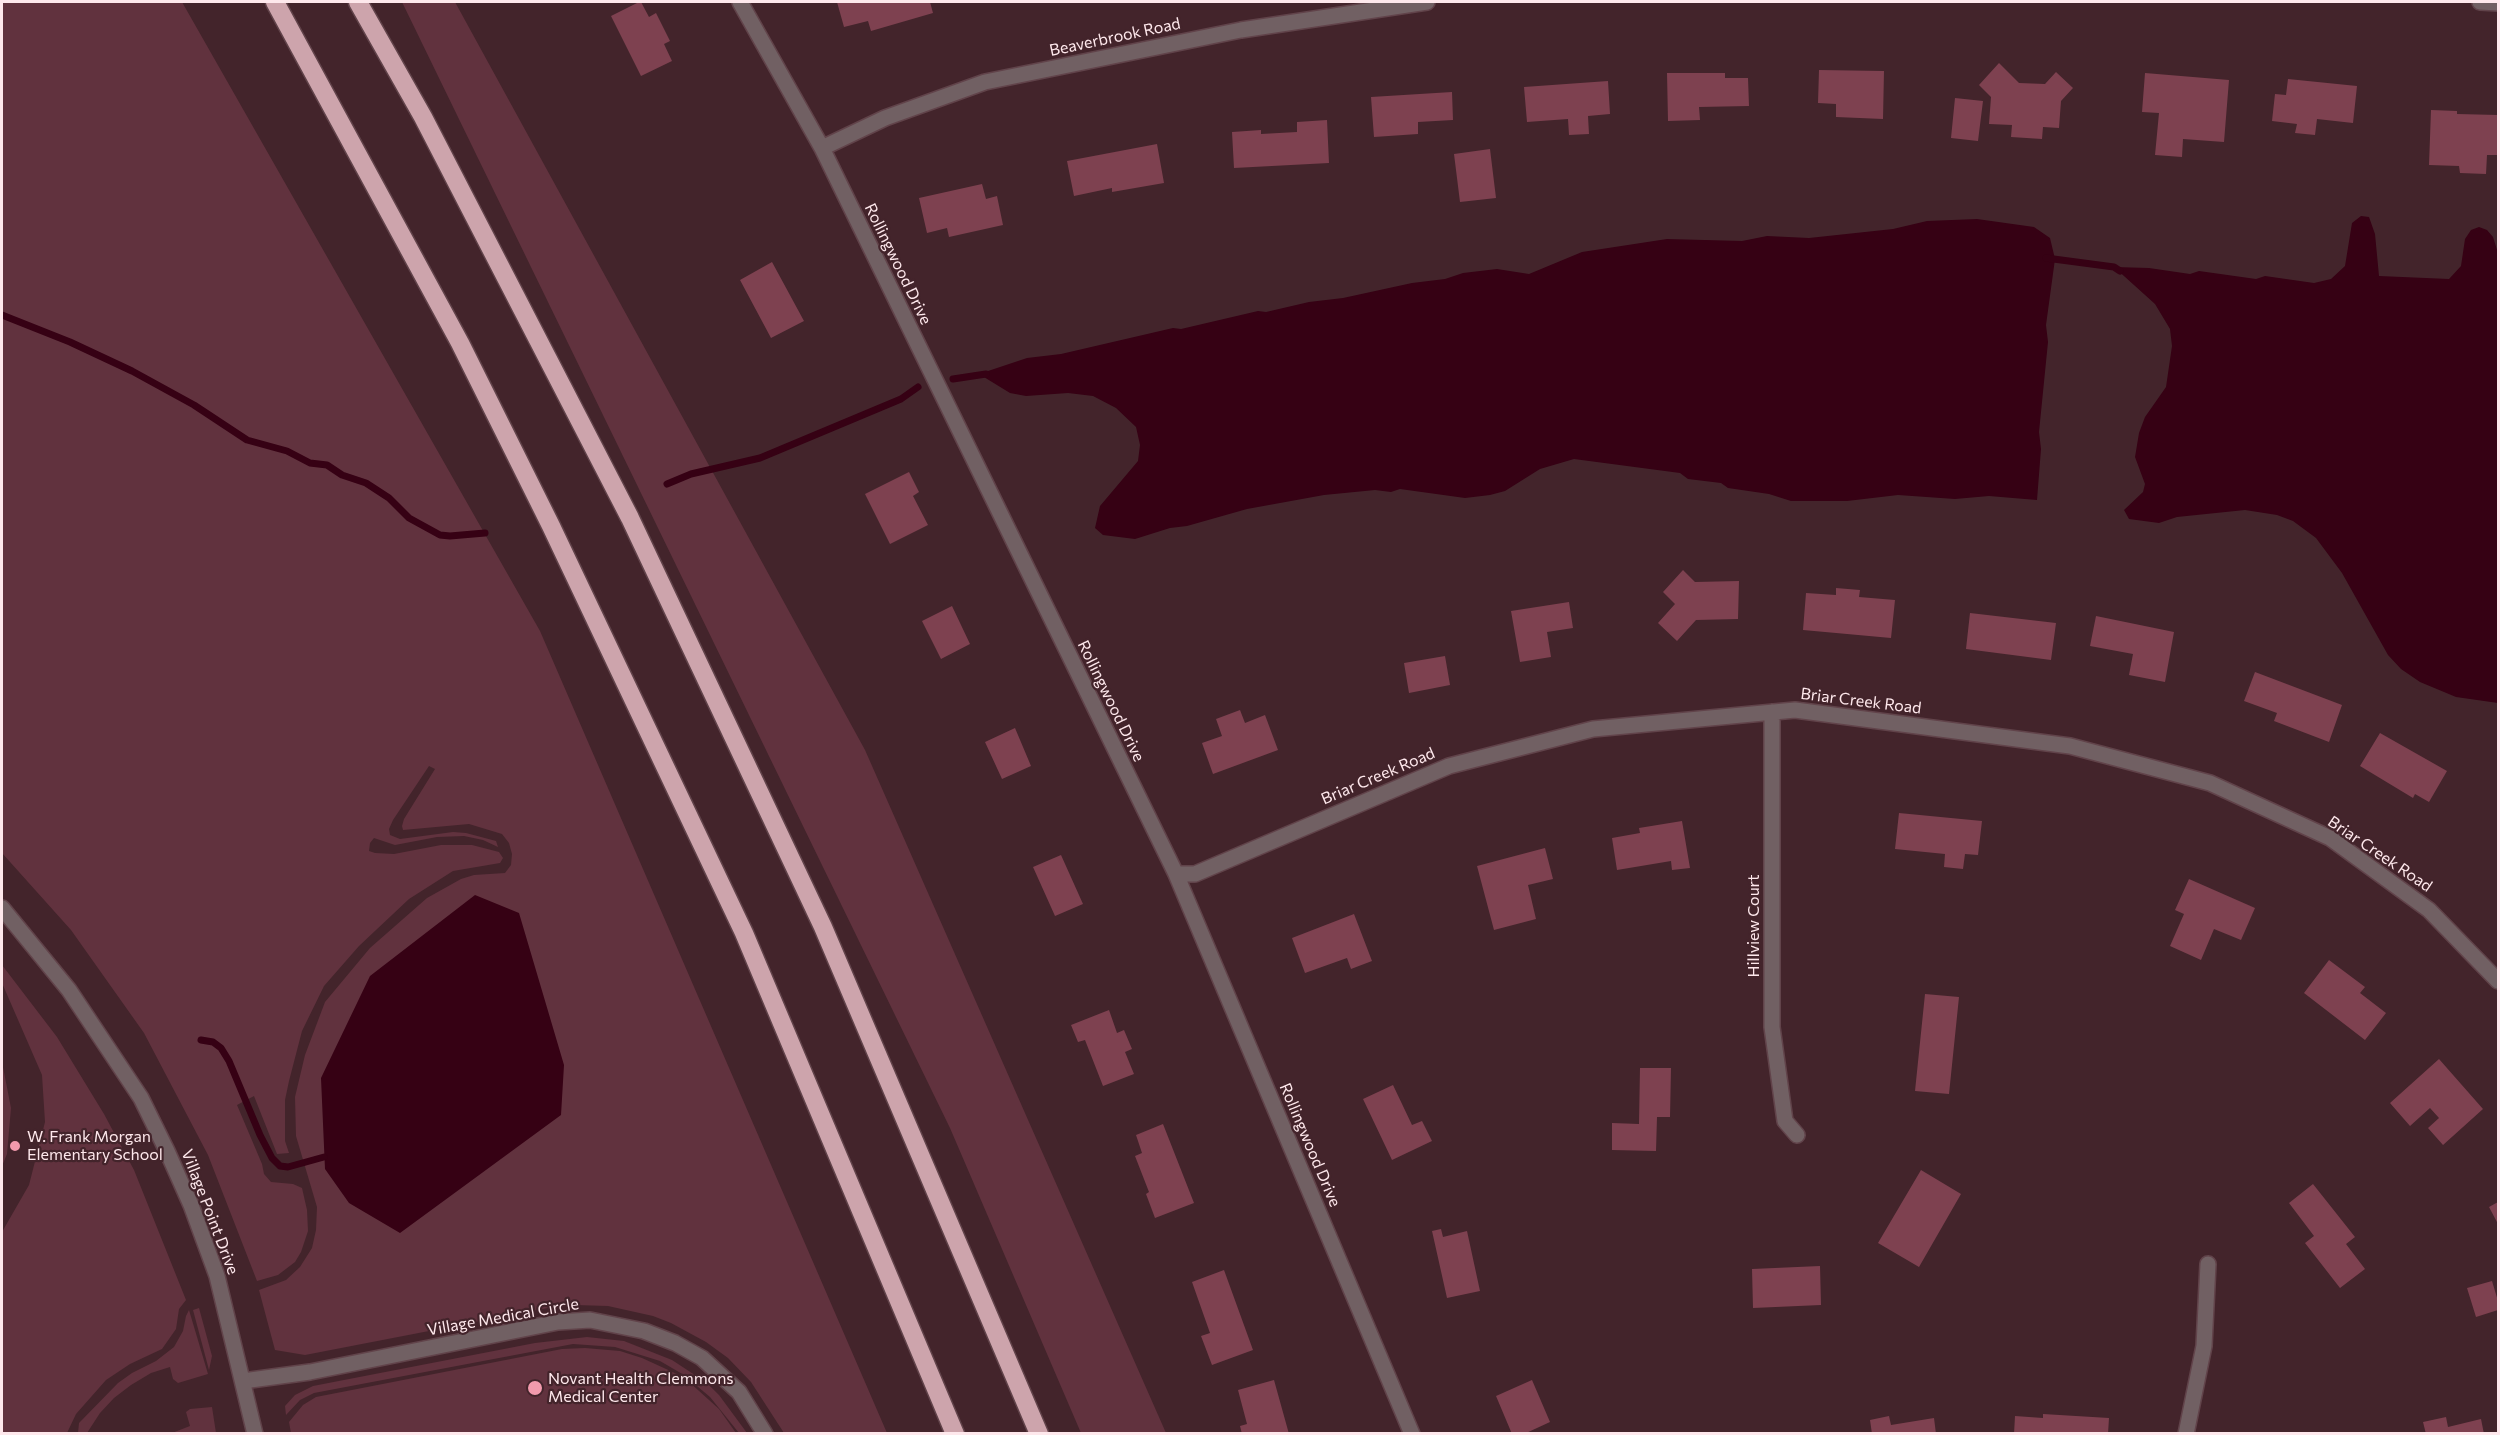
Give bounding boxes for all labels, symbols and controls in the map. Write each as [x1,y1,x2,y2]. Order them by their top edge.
street label: Beaverbrook Road [1048,14,1182,60]
street label: Rollingwood Drive [860,200,936,328]
street label: Rollingwood Drive [1073,637,1149,765]
street label: Briar Creek Road [1799,684,1923,718]
street label: Briar Creek Road [1318,743,1438,809]
street label: Briar Creek Road [2324,812,2436,896]
street label: Hillview Court [1744,874,1764,978]
street label: Rollingwood Drive [1275,1080,1345,1210]
place label: W. Frank Morgan Elementary School [27,1127,163,1165]
marker: W. Frank Morgan Elementary School [8,1139,22,1153]
street label: Village Point Drive [177,1147,243,1277]
street label: Village Medical Circle [426,1294,580,1340]
place label: Novant Health Clemmons Medical Center [548,1369,734,1407]
marker: Novant Health Clemmons Medical Center [526,1379,544,1397]

